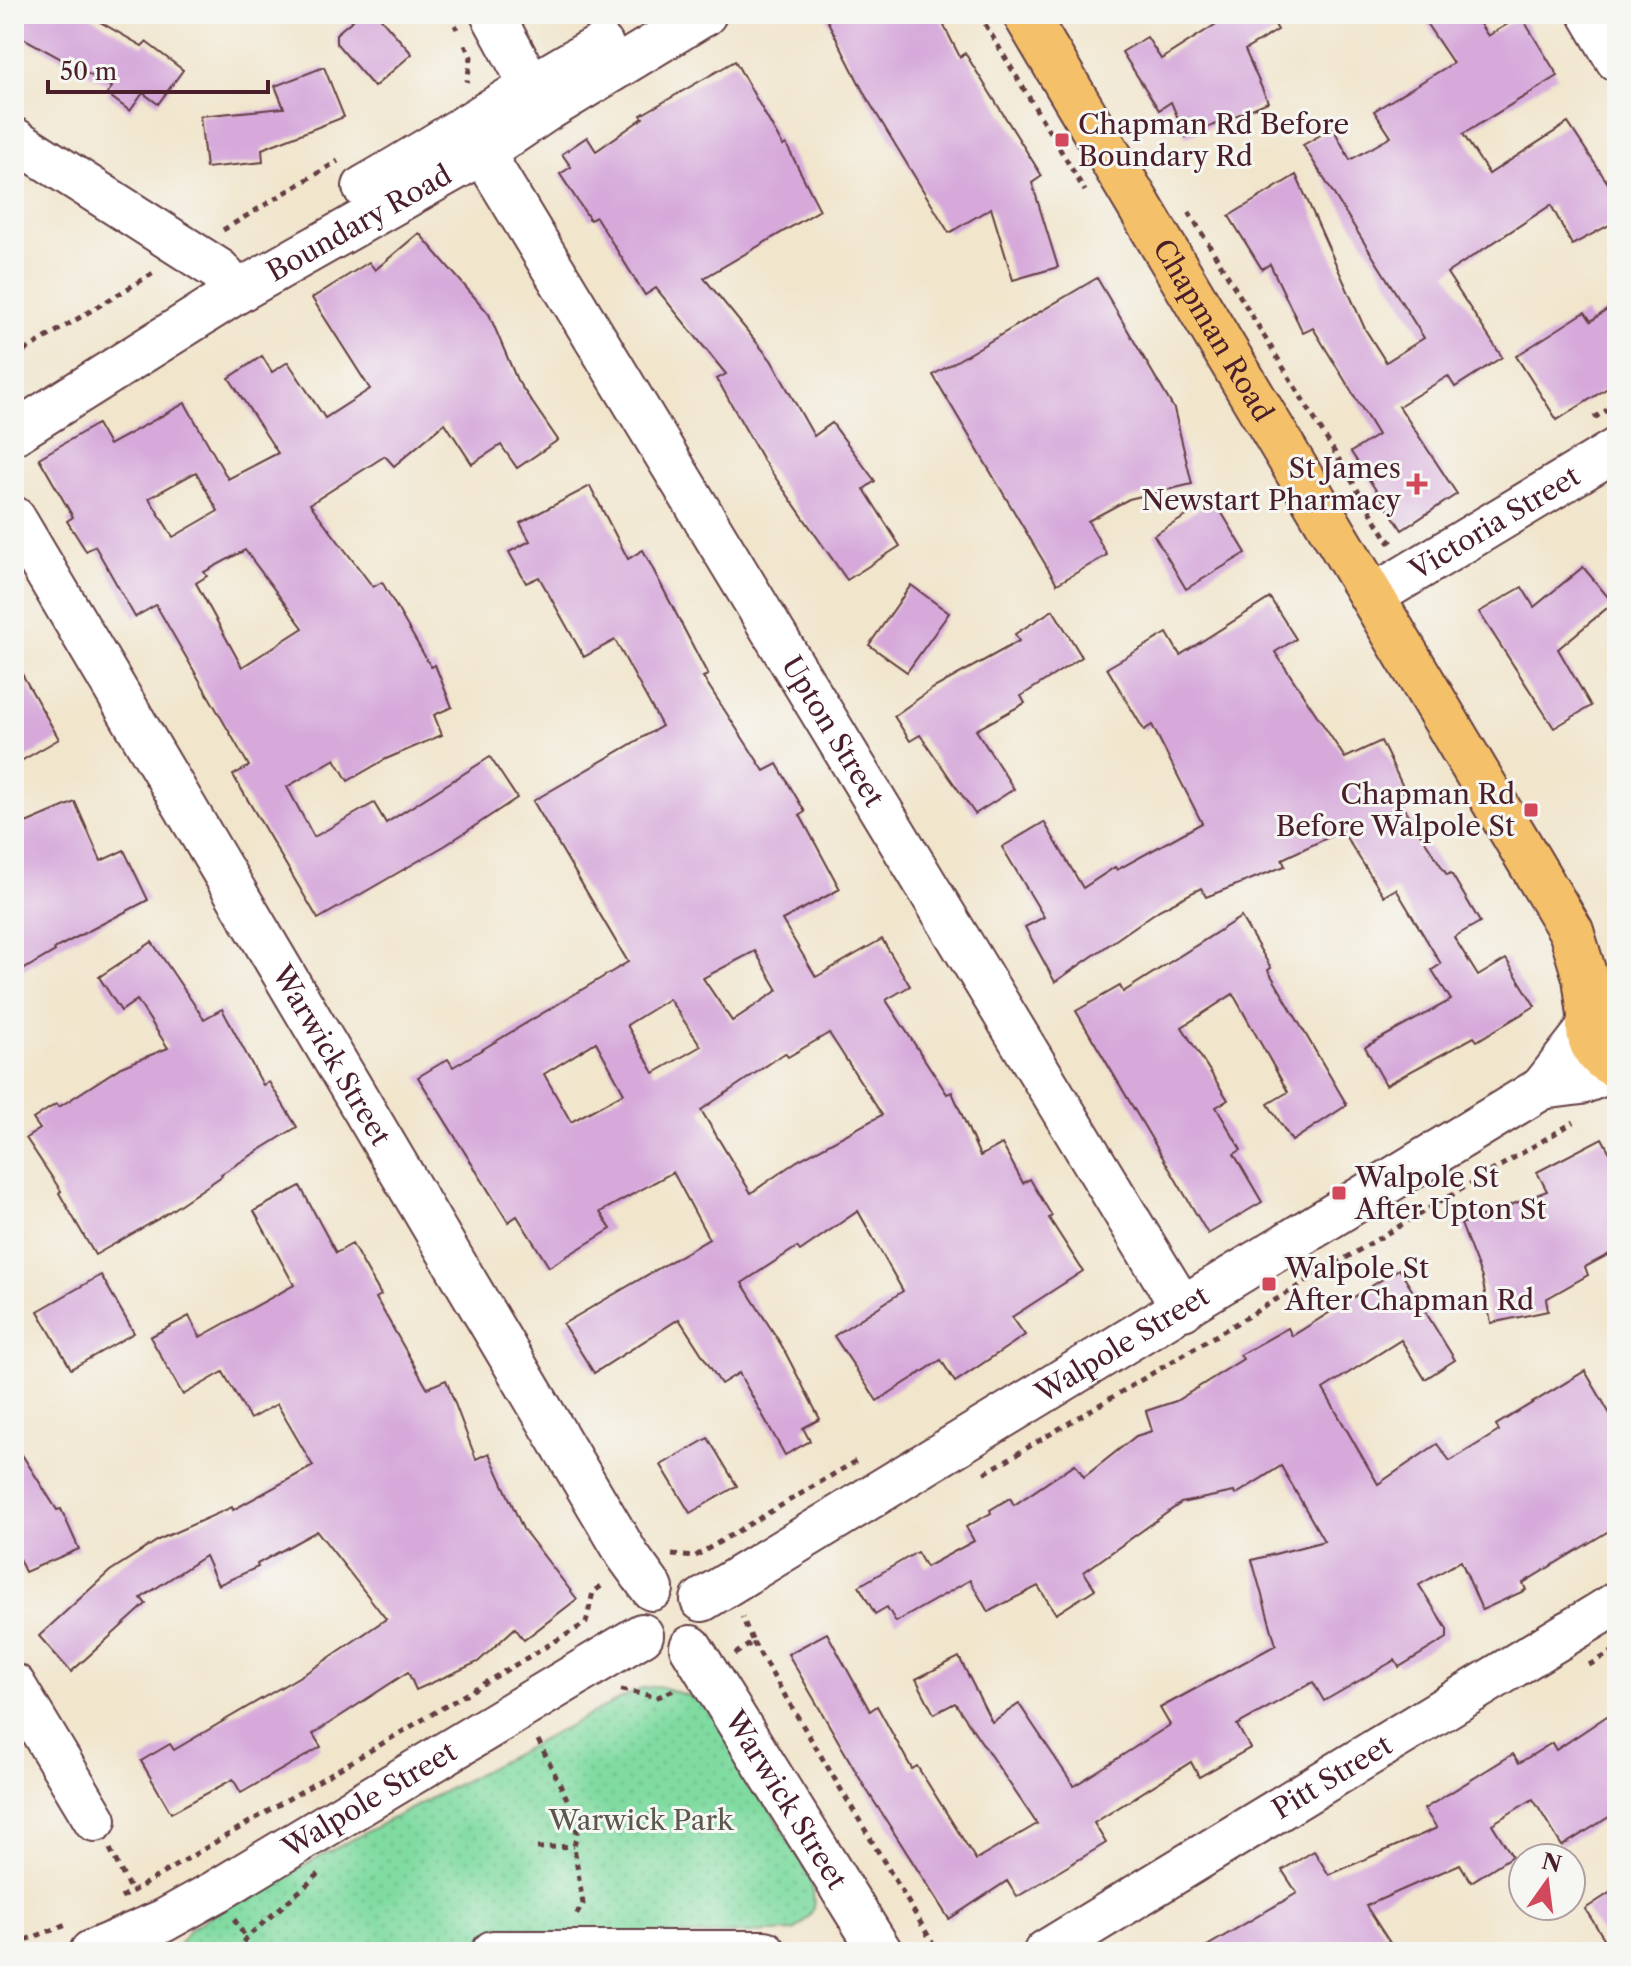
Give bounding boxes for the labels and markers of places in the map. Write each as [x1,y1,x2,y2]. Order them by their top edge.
place label: Chapman Rd Before Boundary Rd [1078,107,1349,173]
marker: Chapman Rd Before Boundary Rd [1053,131,1071,149]
place label: St James Newstart Pharmacy [1142,451,1401,517]
marker: St James Newstart Pharmacy [1408,475,1426,493]
place label: Chapman Rd Before Walpole St [1276,777,1515,843]
marker: Chapman Rd Before Walpole St [1522,801,1540,819]
place label: Walpole St After Upton St [1354,1160,1547,1226]
marker: Walpole St After Upton St [1330,1184,1348,1202]
place label: Walpole St After Chapman Rd [1284,1251,1534,1317]
marker: Walpole St After Chapman Rd [1260,1275,1278,1293]

